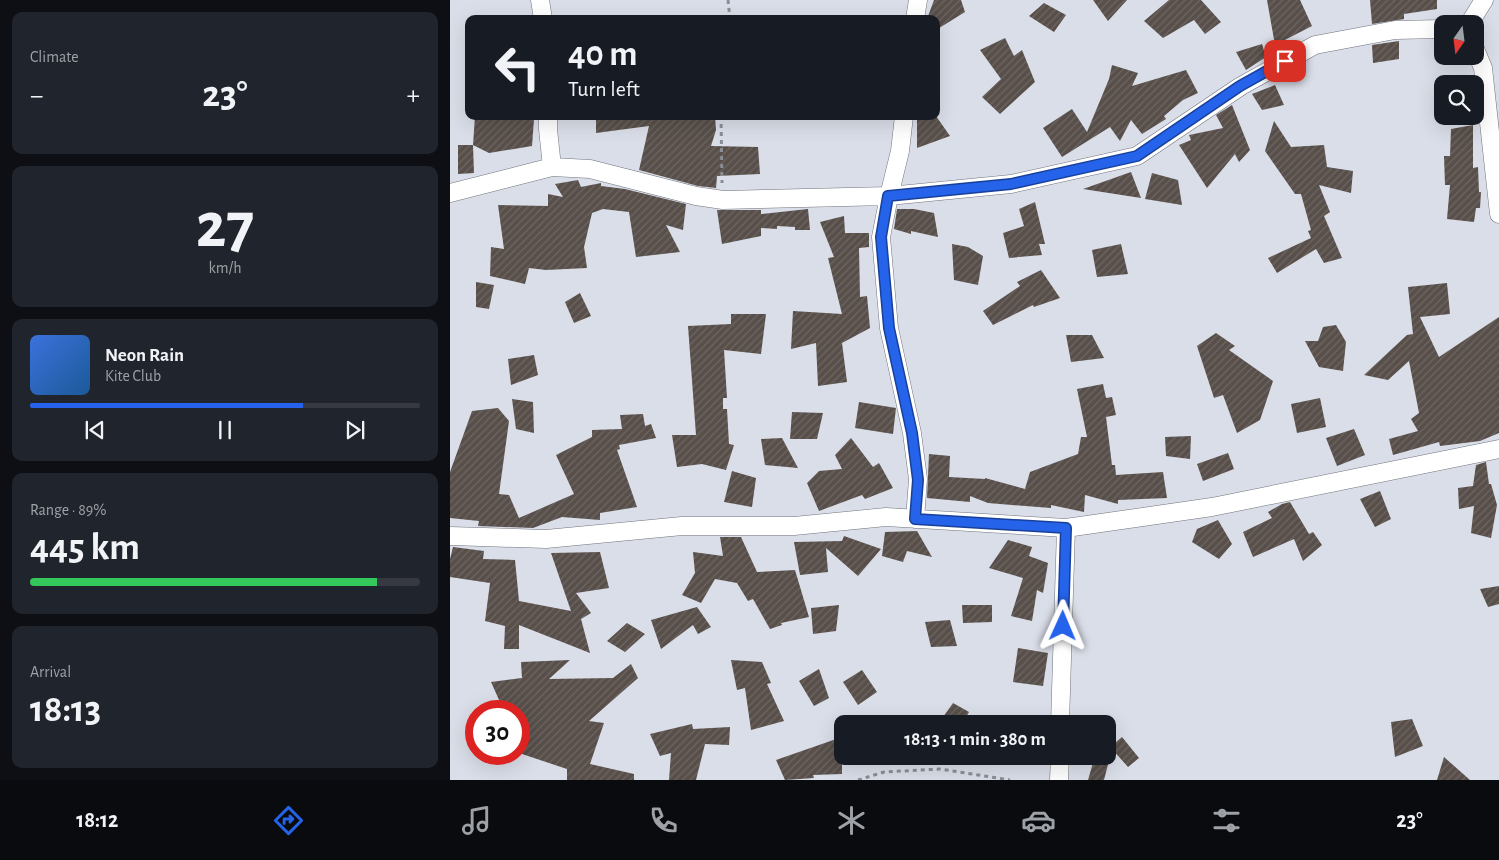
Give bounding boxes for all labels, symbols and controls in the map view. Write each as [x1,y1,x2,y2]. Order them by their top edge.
north arrow [1434,15,1484,65]
map controls [1434,15,1484,125]
icon: left [485,35,550,100]
text: 40 m [568,37,637,72]
pin [1264,40,1306,82]
icon: arrive [1271,47,1299,75]
text: Climate [30,49,79,65]
button: search [1434,75,1484,125]
text: 23° [202,76,248,114]
text: Turn left [568,78,640,100]
text: − [30,82,43,110]
text: + [407,82,420,110]
text: 27 [196,194,254,259]
text: km/h [208,260,242,276]
text: Neon Rain [105,346,184,365]
text: Kite Club [105,368,161,384]
icon: previous [81,416,109,444]
icon: pause [211,416,239,444]
icon: next [341,416,369,444]
text: Range · 89% [30,502,106,518]
text: 445 km [30,529,140,567]
position arrow [1036,599,1088,651]
text: Arrival [30,664,71,680]
text: 18:13 [30,691,101,729]
speed limit sign: 30 [465,700,530,765]
text: 18:13 · 1 min · 380 m [904,730,1046,749]
icon: directions [271,803,306,838]
icon: music [459,803,494,838]
icon: phone [646,803,681,838]
icon: climate [834,803,869,838]
icon: car [1021,803,1056,838]
icon: filters [1209,803,1244,838]
text: 18:12 [76,809,118,831]
text: 23° [1396,809,1423,831]

